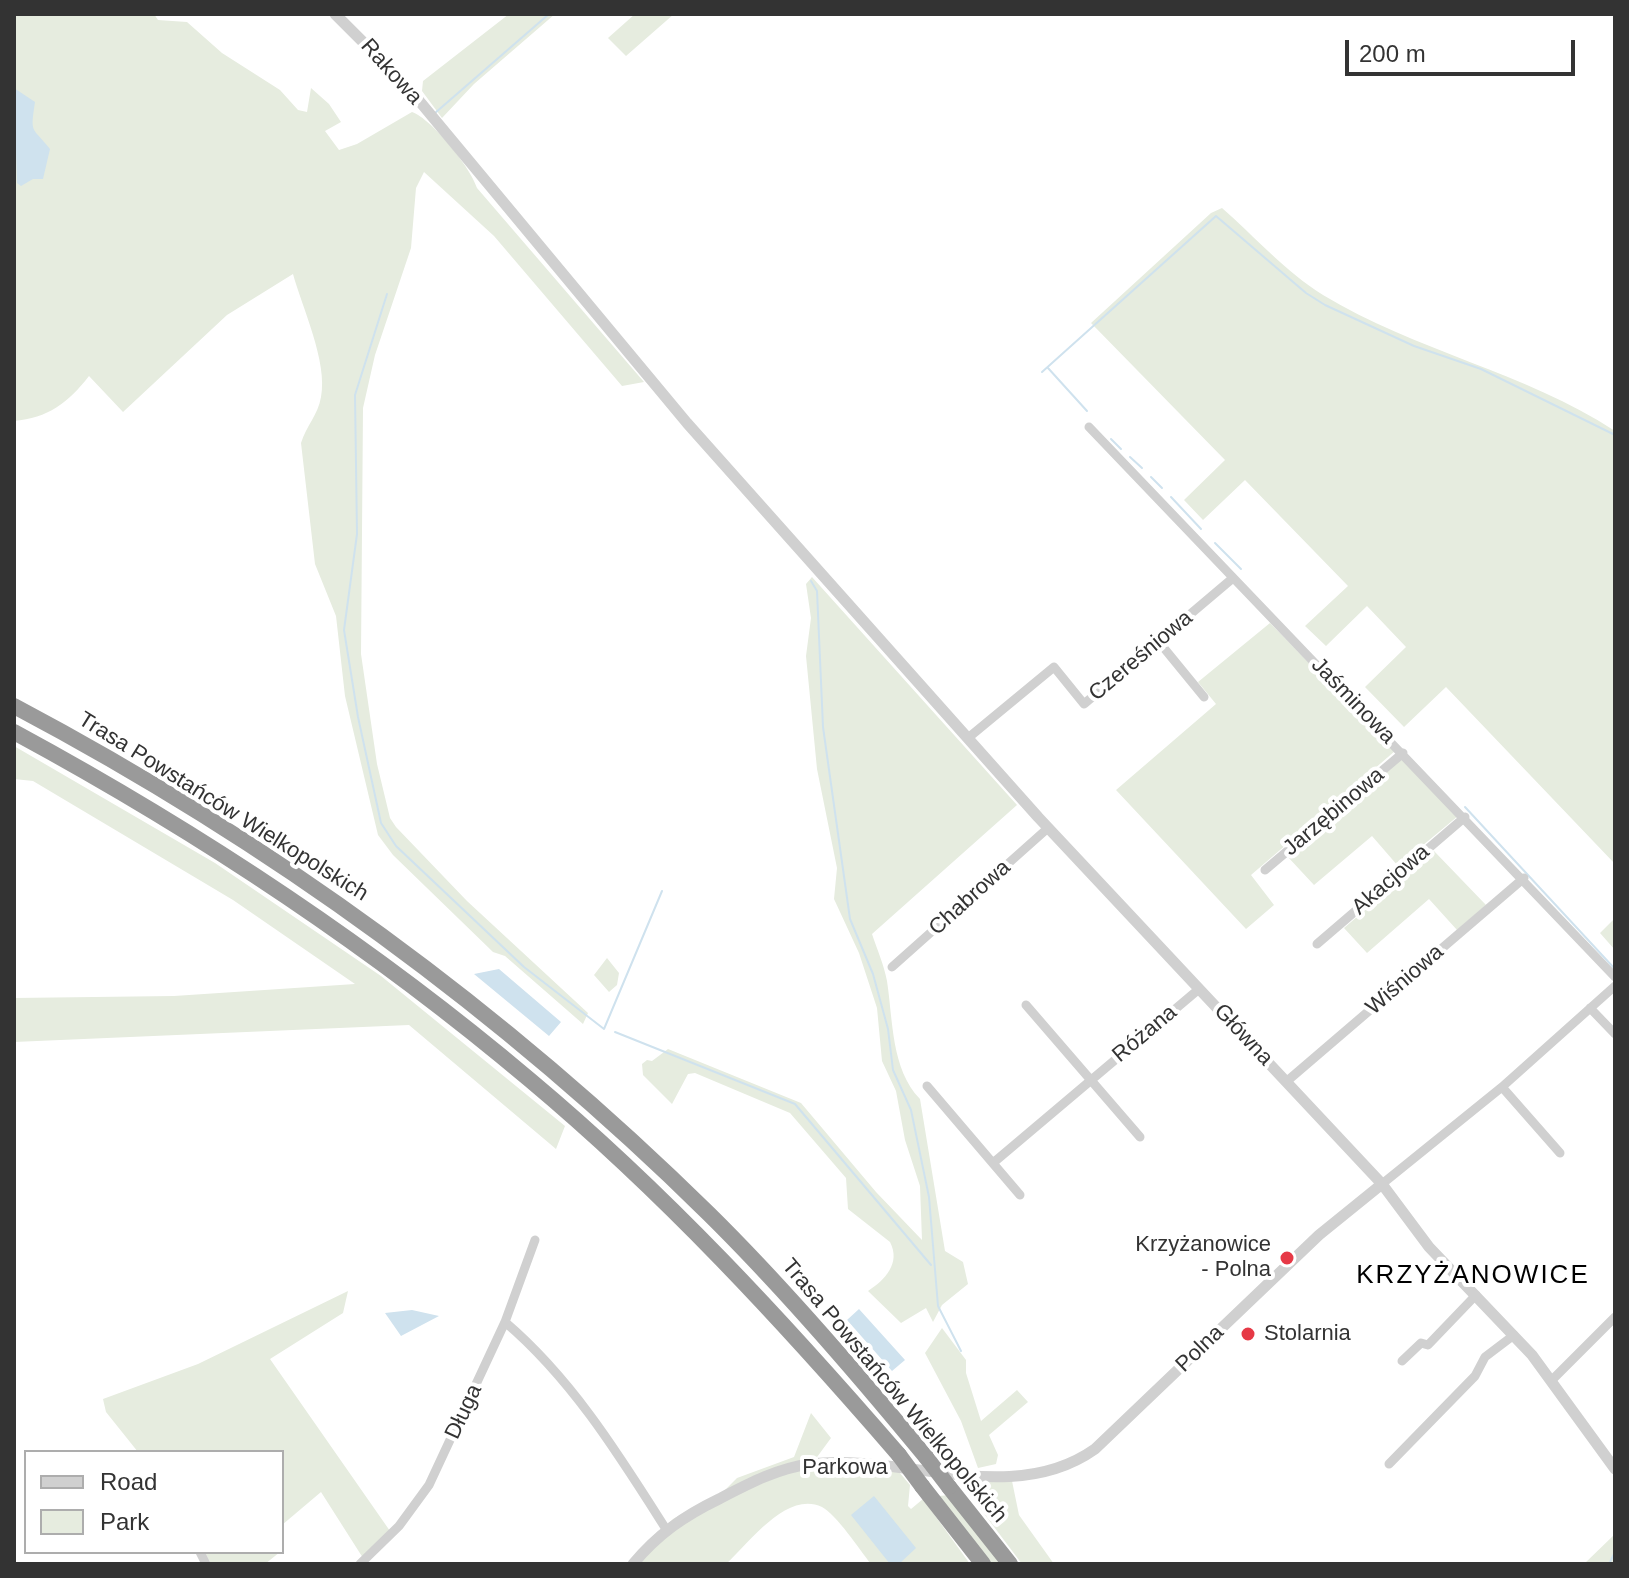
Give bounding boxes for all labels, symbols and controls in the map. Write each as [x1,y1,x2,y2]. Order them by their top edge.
scale bar [1349,24,1579,74]
street label: Rakowa [355,34,427,110]
text: 200 m [1359,40,1426,67]
street label: Czereśniowa [1084,605,1198,707]
street label: Jaśminowa [1305,652,1401,750]
street label: Trasa Powstańców Wielkopolskich [73,707,373,907]
street label: Jarzębinowa [1278,762,1390,862]
street label: Akacjowa [1347,839,1435,921]
street label: Chabrowa [924,855,1016,941]
street label: Wiśniowa [1361,939,1449,1021]
street label: Główna [1208,999,1278,1071]
street label: Różana [1107,1000,1183,1068]
place label: Krzyżanowice - Polna [1135,1232,1271,1284]
marker: Krzyżanowice - Polna [1278,1249,1296,1267]
street label: Trasa Powstańców Wielkopolskich [776,1254,1012,1528]
district label: KRZYŻANOWICE [1356,1260,1590,1292]
street label: Polna [1171,1320,1229,1378]
place label: Stolarnia [1264,1321,1351,1347]
marker: Stolarnia [1239,1325,1257,1343]
street label: Długa [440,1380,488,1444]
legend [24,1450,284,1554]
street label: Parkowa [802,1455,888,1481]
text: Road [100,1468,157,1495]
text: Park [100,1508,149,1535]

